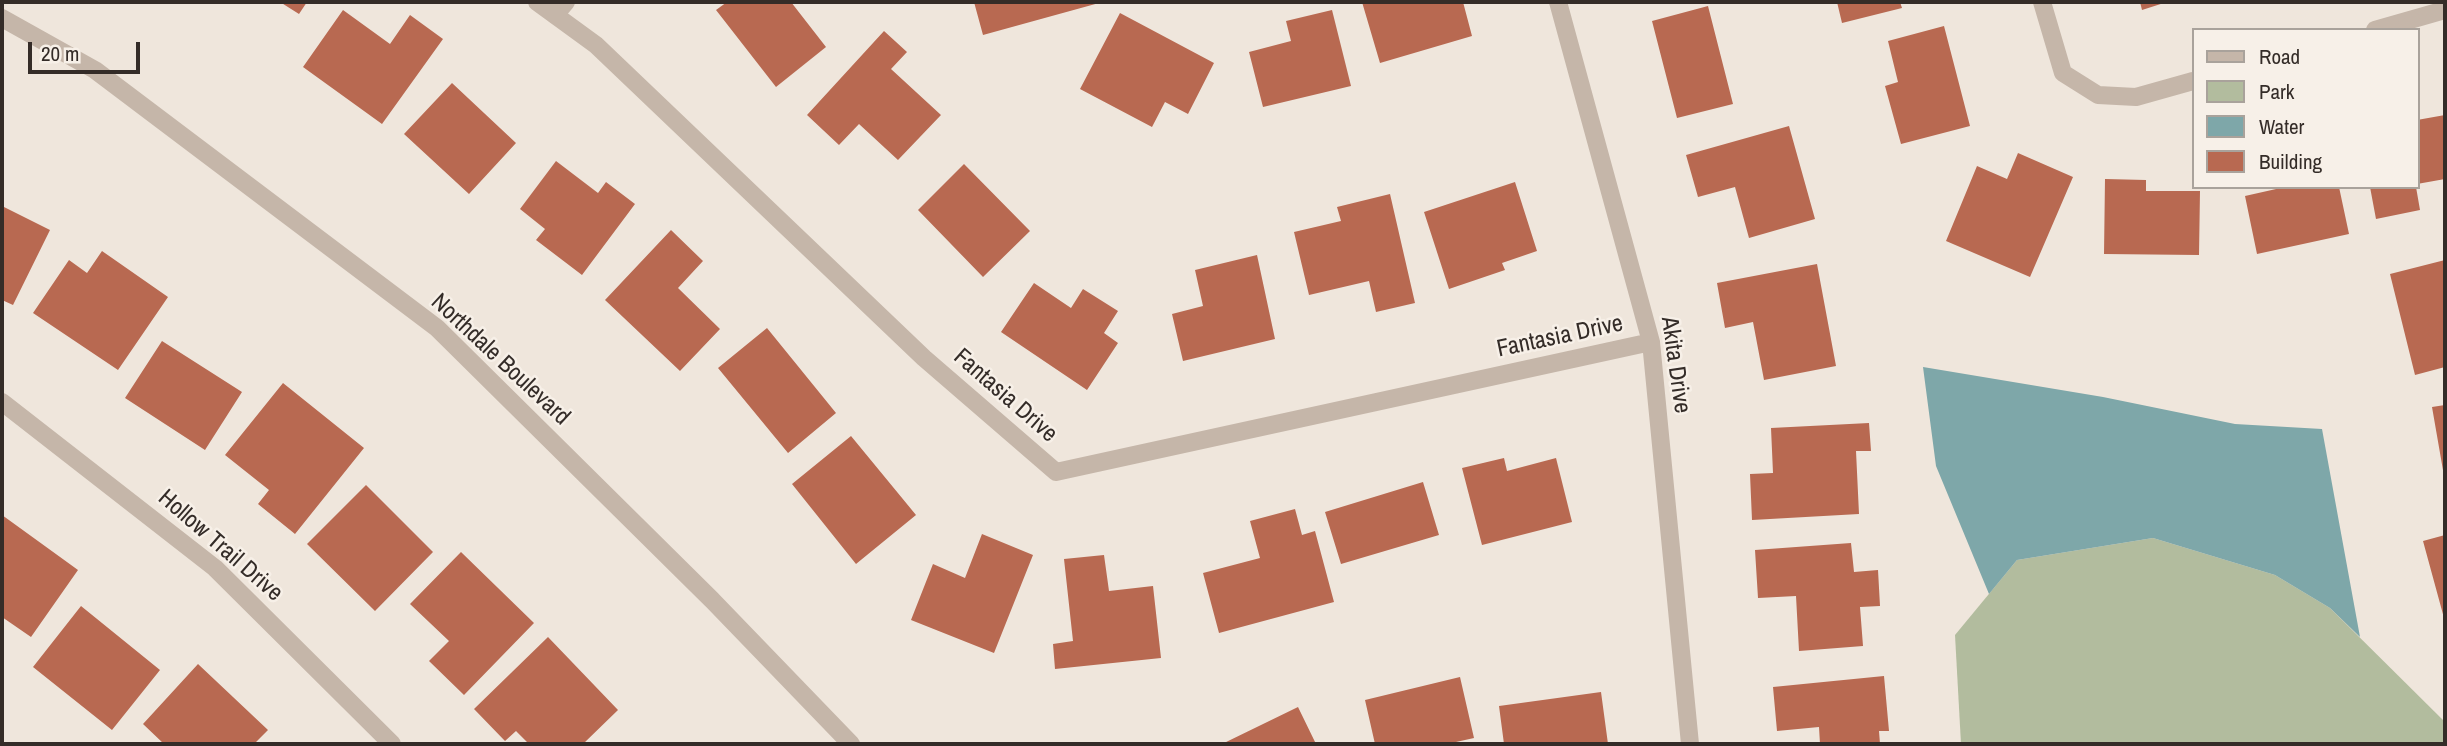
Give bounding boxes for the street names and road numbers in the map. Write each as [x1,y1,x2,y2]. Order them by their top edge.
street label: Northdale Boulevard [425,288,575,432]
street label: Fantasia Drive [1494,310,1626,364]
street label: Akita Drive [1654,315,1696,415]
street label: Fantasia Drive [947,343,1063,449]
street label: Hollow Trail Drive [152,484,288,608]

